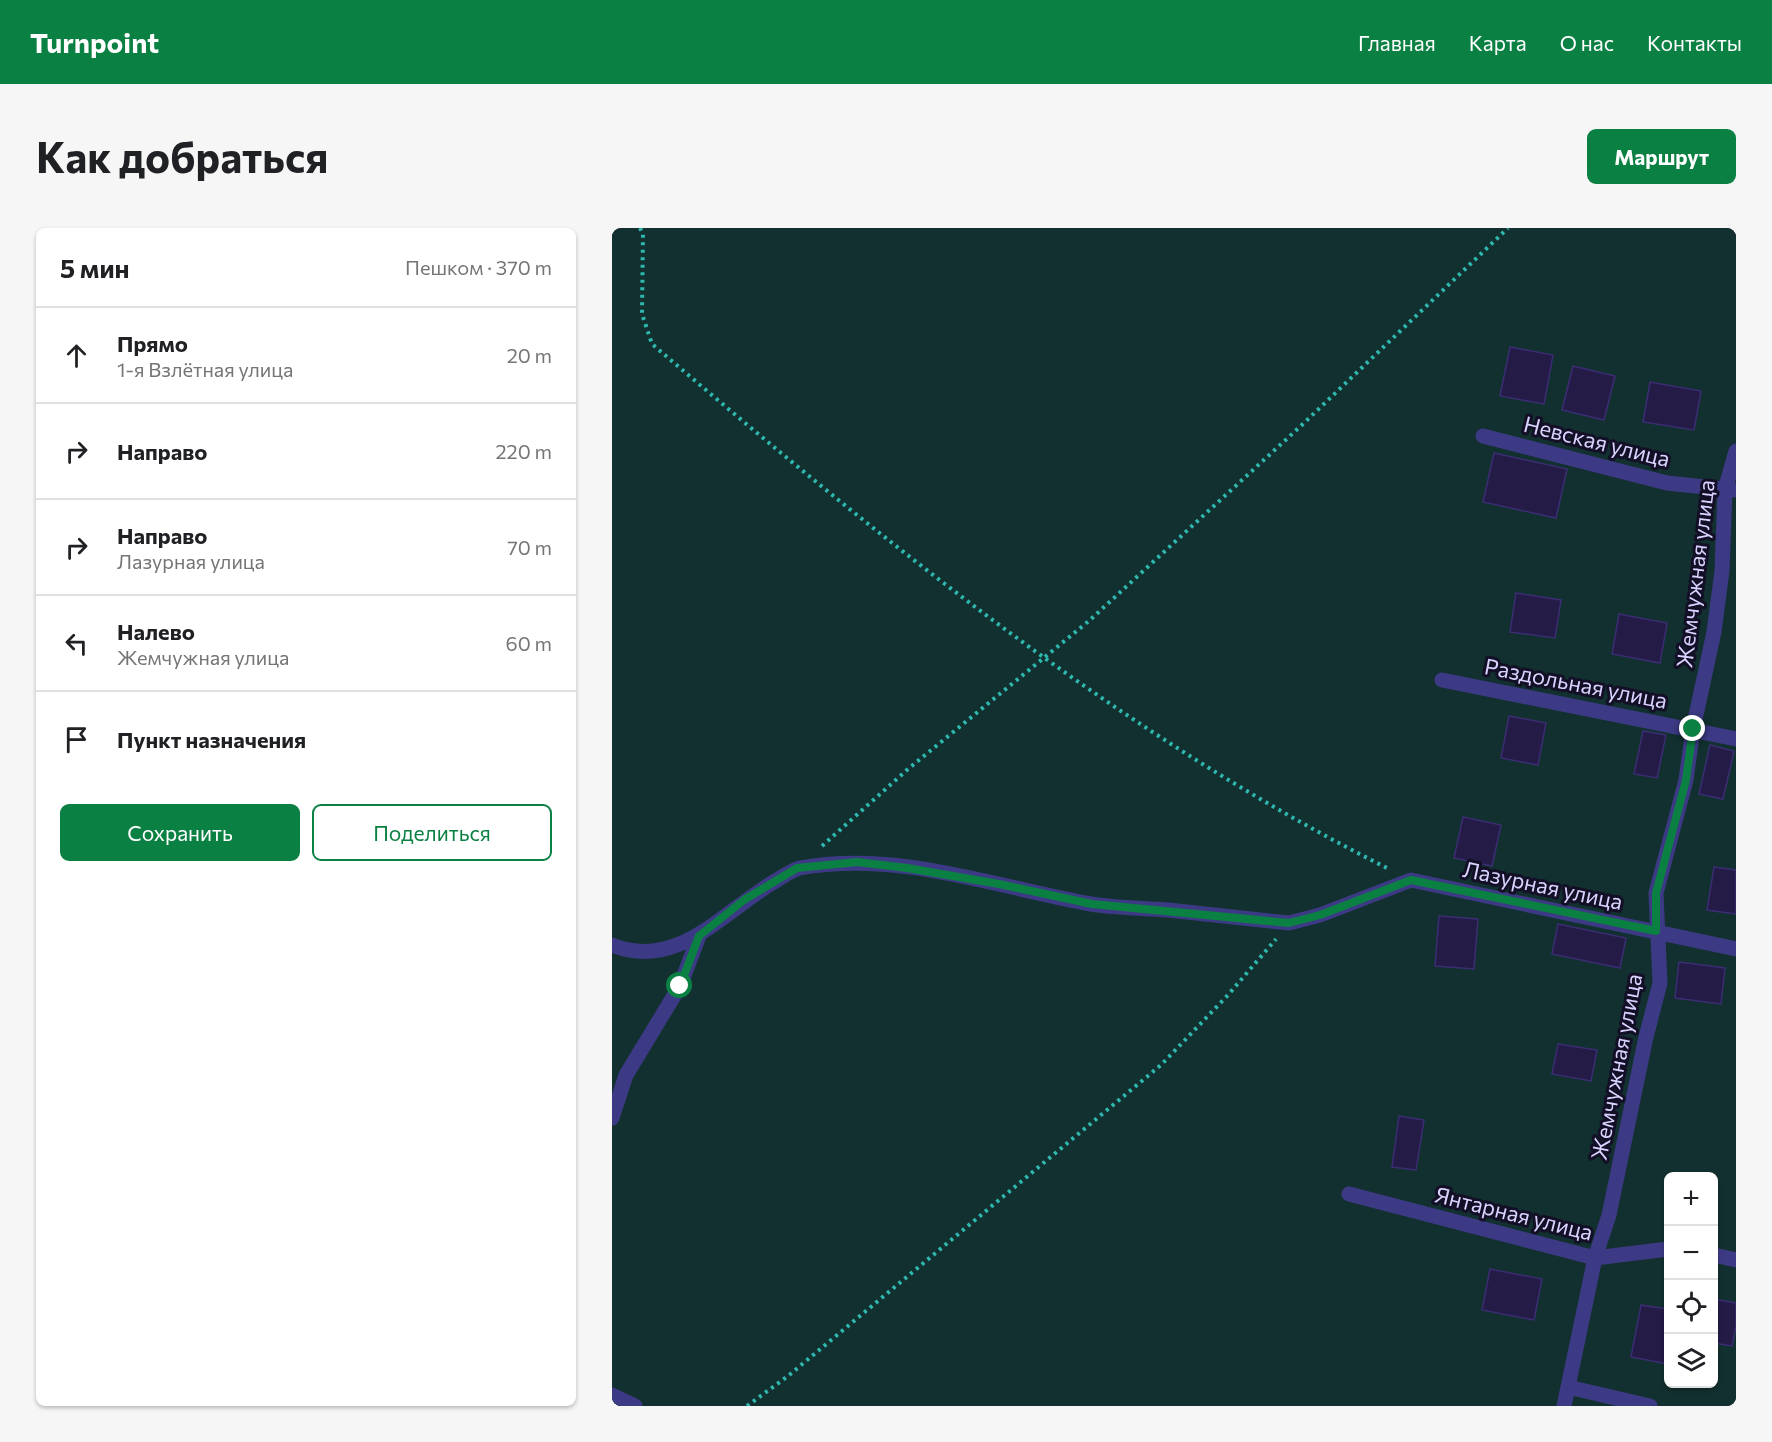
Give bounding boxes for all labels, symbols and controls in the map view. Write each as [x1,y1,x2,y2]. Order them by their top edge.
text: Turnpoint [30,25,159,59]
text: Главная [1358,30,1436,55]
text: Карта [1469,30,1527,55]
text: О нас [1560,30,1614,55]
text: Контакты [1647,30,1742,55]
button: Маршрут [1587,129,1736,184]
text: Как добраться [36,130,328,182]
text: 5 мин [60,252,130,283]
text: Пешком · 370 m [405,255,552,279]
text: Прямо [117,330,188,357]
icon: ahead [60,339,93,372]
text: 20 m [507,343,552,367]
text: 1-я Взлётная улица [117,357,293,381]
street label: Невская улица [1521,410,1673,472]
icon: right [60,435,93,468]
text: Направо [117,438,207,465]
text: 220 m [496,439,552,463]
street label: Жемчужная улица [1670,478,1720,670]
text: Направо [117,522,207,549]
icon: right [60,531,93,564]
text: 70 m [507,535,552,559]
text: Лазурная улица [117,549,265,573]
text: Налево [117,618,195,645]
icon: left [60,627,93,660]
text: 60 m [506,631,552,655]
text: Жемчужная улица [117,645,289,669]
street label: Раздольная улица [1482,652,1670,714]
route end [1679,715,1705,741]
icon: arrive [60,723,93,756]
text: Пункт назначения [117,726,306,753]
button: Сохранить [60,804,300,861]
button: Поделиться [312,804,552,861]
street label: Лазурная улица [1461,855,1625,915]
street label: Жемчужная улица [1585,971,1647,1163]
route start [666,972,692,998]
map controls [1664,1172,1718,1388]
button: + [1664,1172,1718,1226]
street label: Янтарная улица [1432,1180,1596,1246]
button: − [1664,1226,1718,1280]
button: locate [1664,1280,1718,1334]
button: layers [1664,1334,1718,1388]

